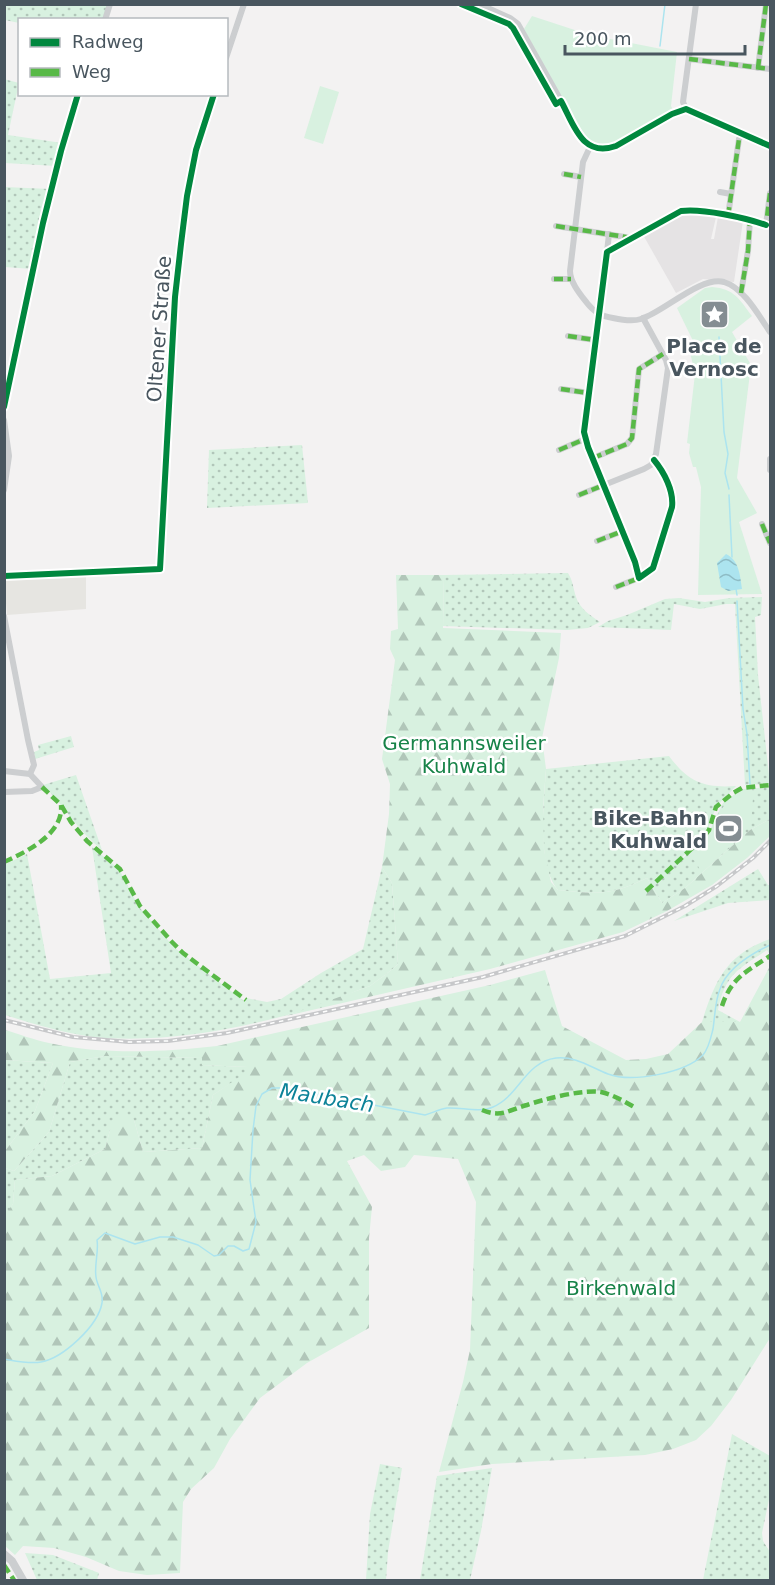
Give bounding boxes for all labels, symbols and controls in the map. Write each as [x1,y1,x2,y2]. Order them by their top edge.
legend [18,18,228,96]
scale bar [565,18,745,56]
text: 200 m [574,28,632,49]
text: Radweg [72,31,144,52]
text: Weg [72,61,111,82]
street label: Oltener Straße [142,255,176,403]
place icon: Place de Vernosc [698,299,730,331]
place label: Place de Vernosc [666,334,762,381]
park label: Germannsweiler Kuhwald [382,731,547,778]
place label: Bike-Bahn Kuhwald [593,806,707,853]
sports icon: Bike-Bahn Kuhwald [712,813,744,845]
water label: Maubach [278,1079,376,1117]
park label: Birkenwald [566,1276,676,1300]

